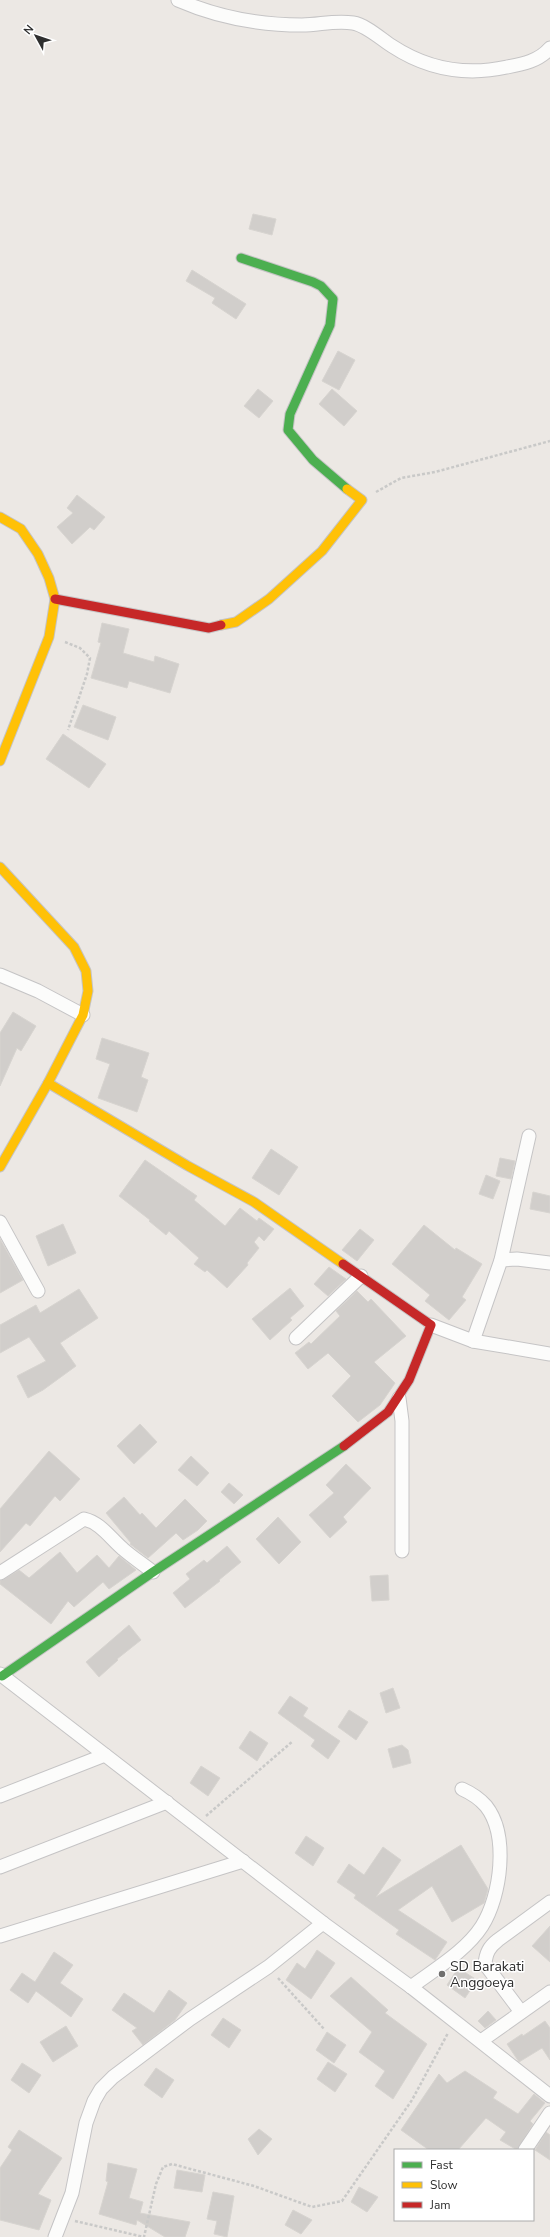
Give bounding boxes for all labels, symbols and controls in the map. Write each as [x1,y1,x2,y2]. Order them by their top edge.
north arrow [16,16,56,56]
text: N [20,22,37,38]
place label: SD Barakati Anggoeya [450,1957,524,1992]
marker: SD Barakati Anggoeya [437,1969,447,1979]
legend [394,2149,534,2221]
text: Fast [430,2157,453,2173]
text: Slow [430,2177,458,2193]
text: Jam [429,2197,451,2213]

